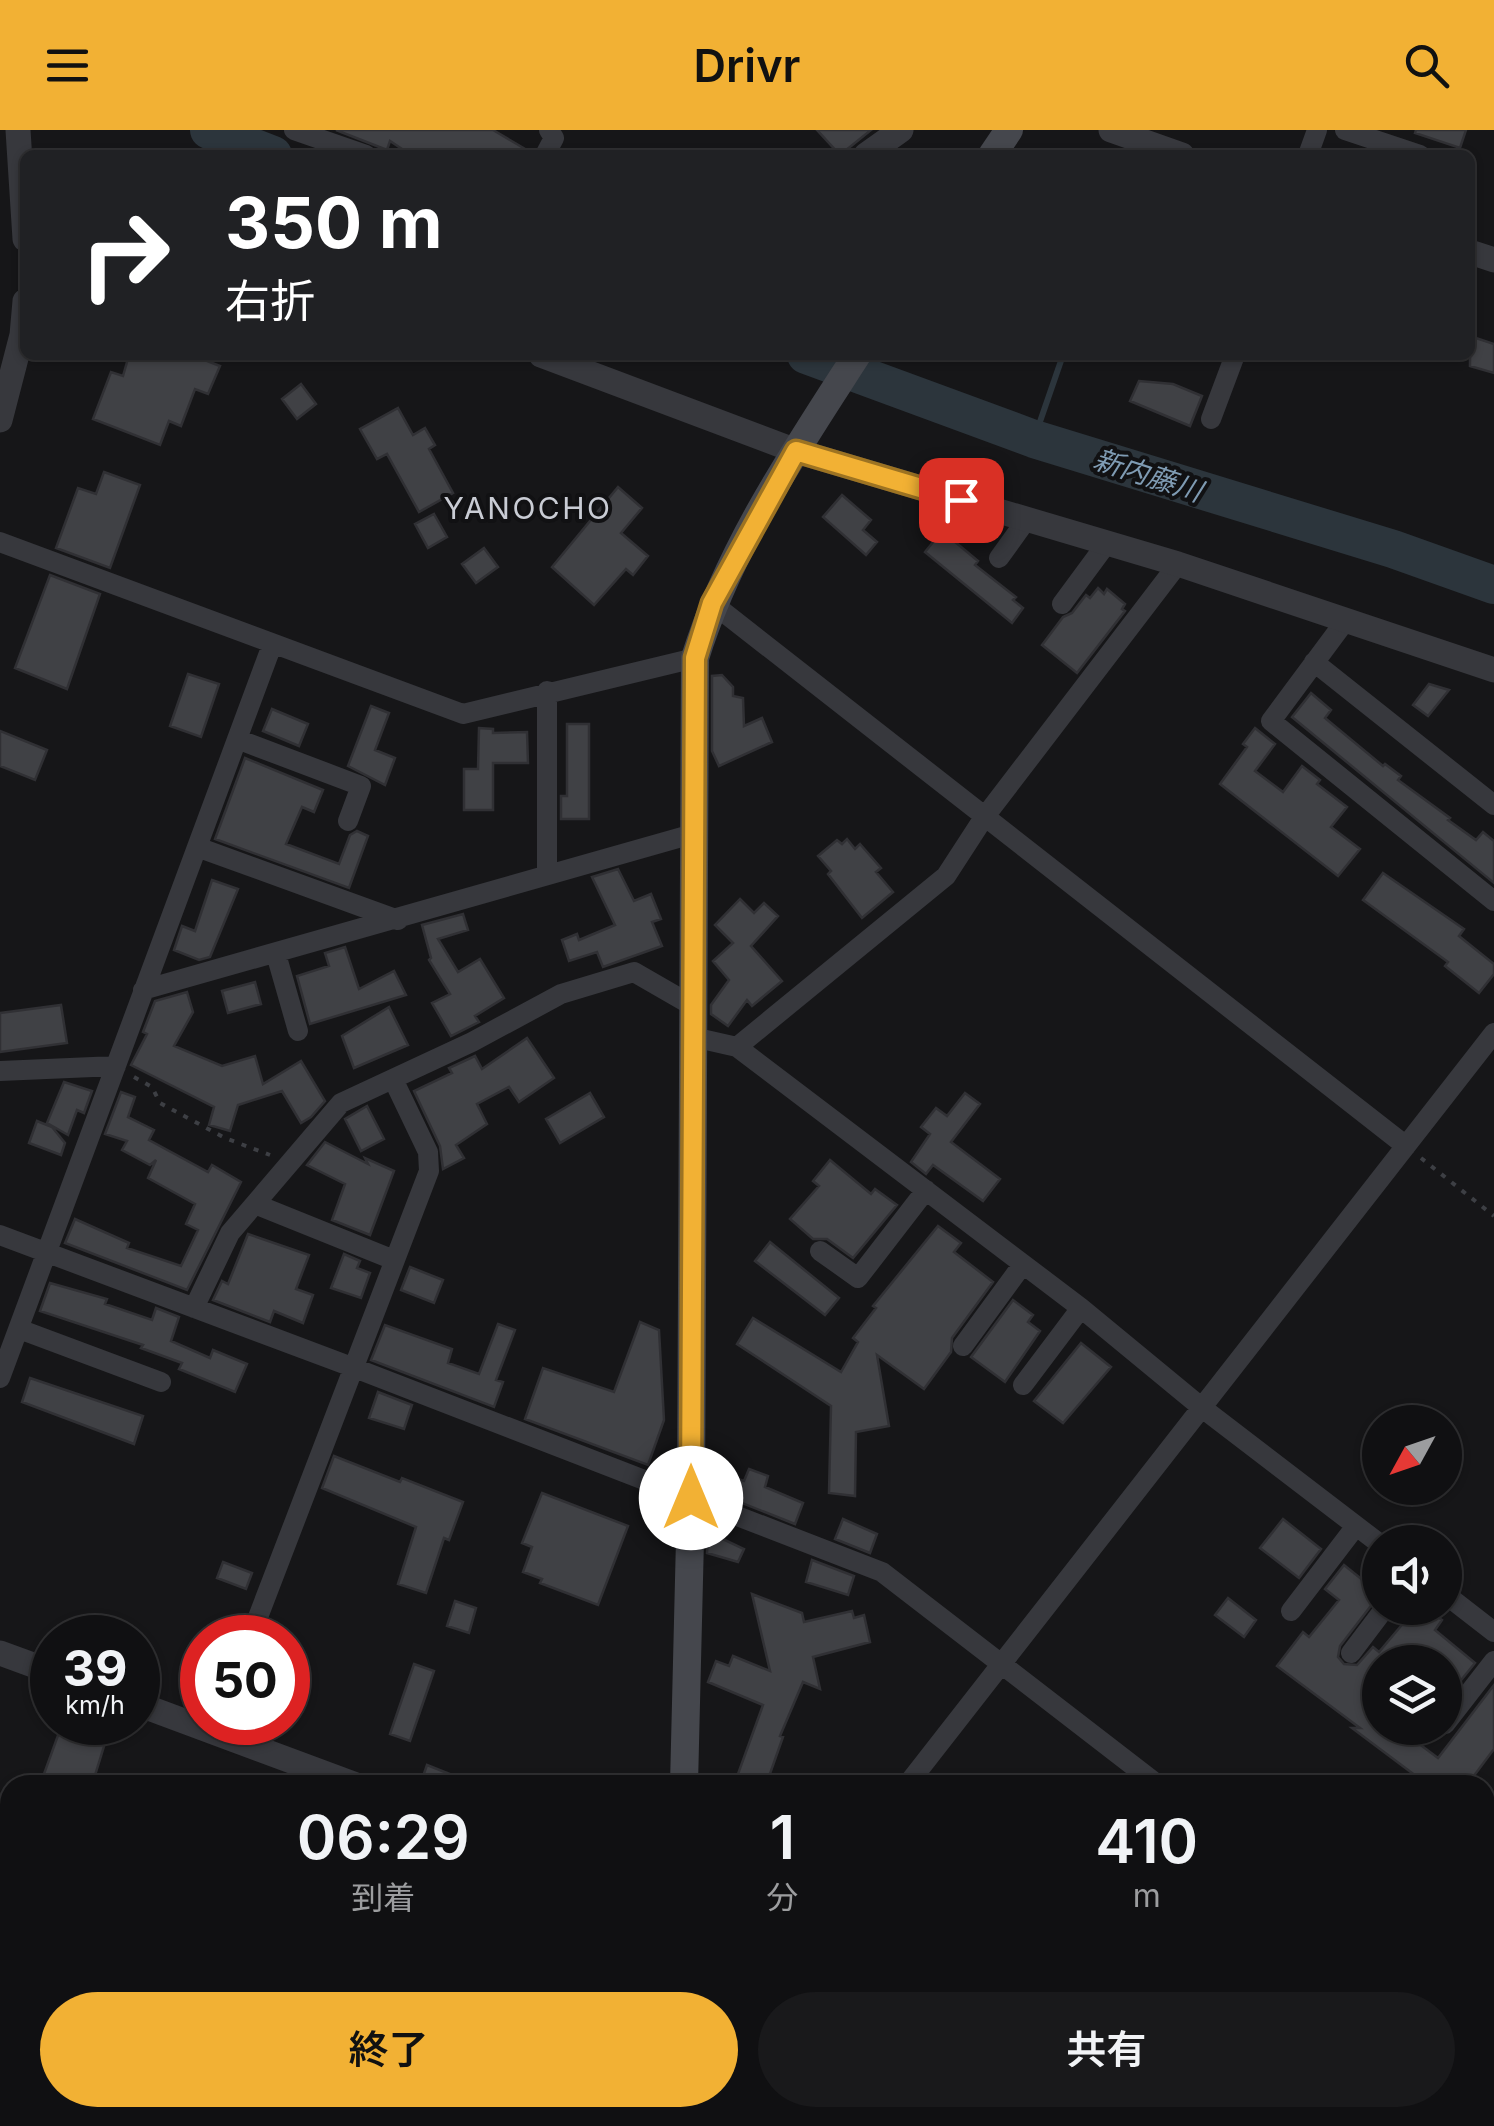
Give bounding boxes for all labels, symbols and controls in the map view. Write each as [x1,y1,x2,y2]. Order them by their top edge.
icon: menu [40,38,95,93]
text: Drivr [694,38,800,93]
icon: search [1399,38,1454,93]
text: 350 m [225,180,443,265]
icon: right [60,190,190,320]
text: 右折 [225,273,315,328]
water label: 新内藤川 [1089,442,1209,509]
pin [919,458,1004,543]
icon: arrive [934,473,989,528]
district label: YANOCHO [443,490,613,526]
north arrow [1362,1405,1462,1505]
map controls [1362,1405,1462,1745]
position arrow [639,1446,743,1550]
button: sound [1362,1525,1462,1625]
speed limit sign: 50 [180,1615,310,1745]
text: 39 [63,1638,127,1698]
button: layers [1362,1645,1462,1745]
text: km/h [65,1690,125,1720]
text: 06:29 [297,1801,470,1873]
text: 1 [770,1801,795,1873]
text: 410 [1095,1805,1198,1877]
text: m [1133,1876,1161,1915]
text: 到着 [351,1878,415,1917]
text: 分 [766,1878,798,1917]
button: 終了 [40,1992,738,2107]
button: 共有 [758,1992,1455,2107]

